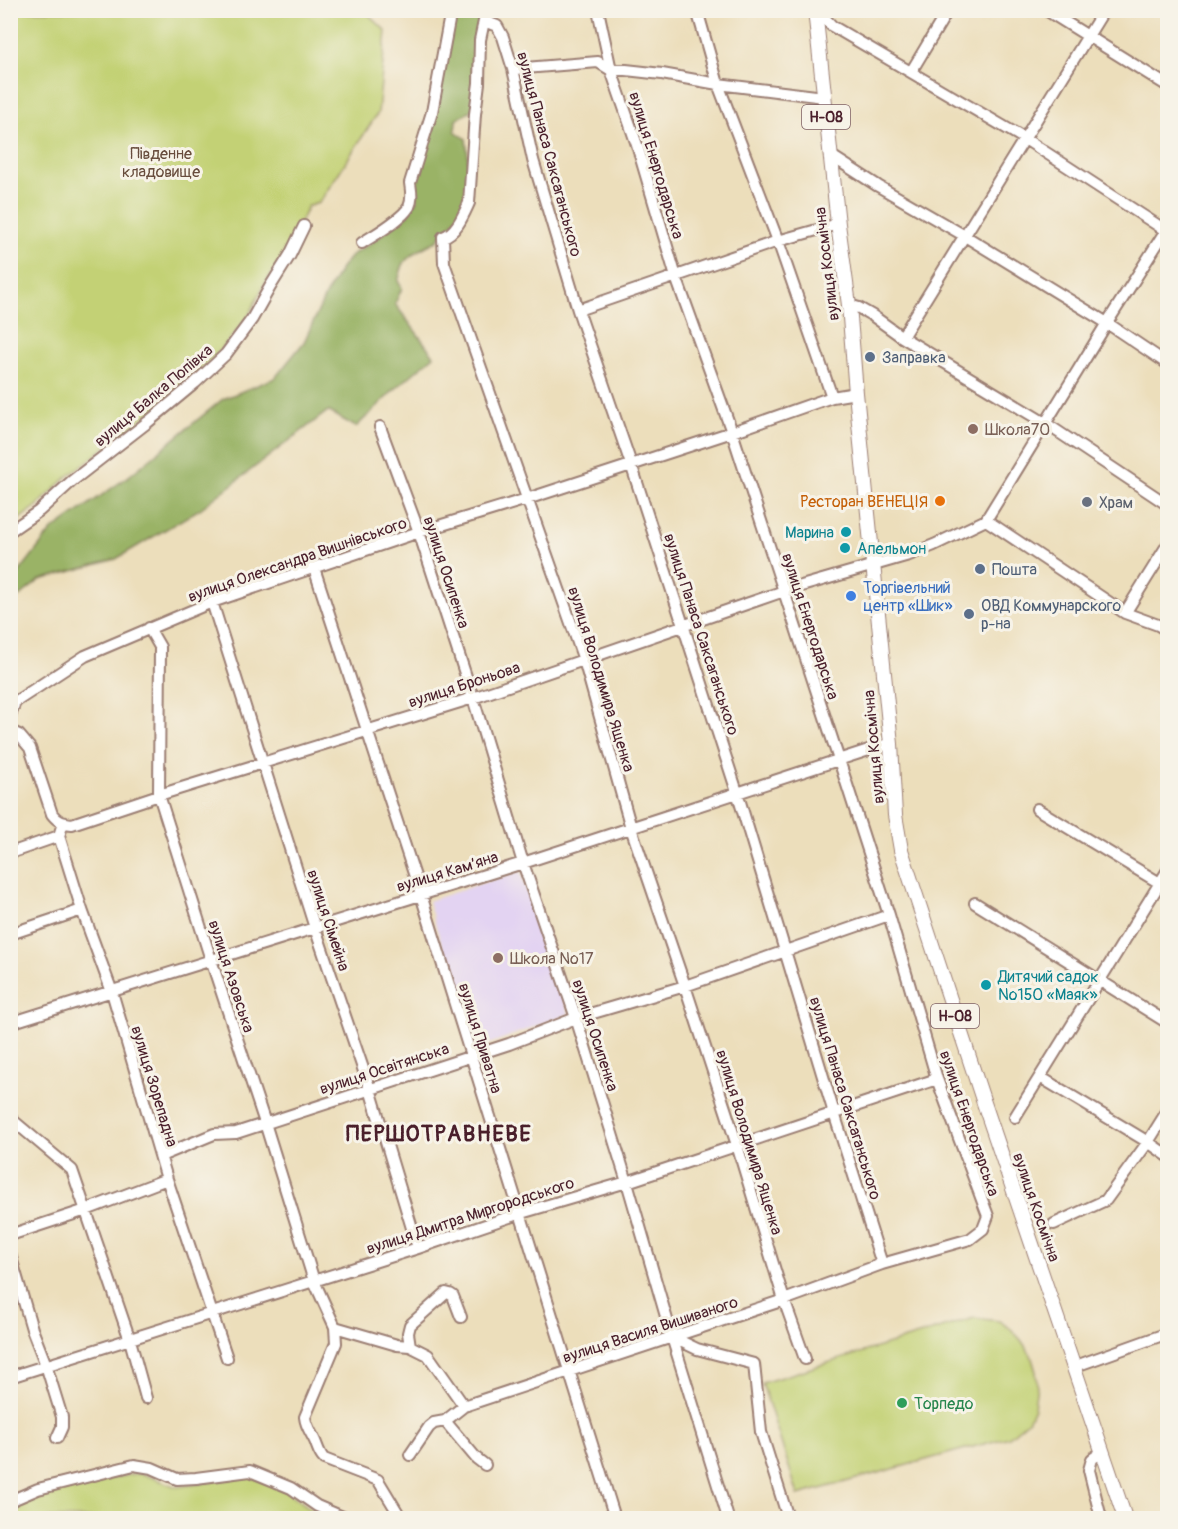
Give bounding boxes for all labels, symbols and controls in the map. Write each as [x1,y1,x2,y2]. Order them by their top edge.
street label: вулиця Панаса Саксаганського [512,50,586,259]
street label: вулиця Енергодарська [624,89,688,241]
road number: Н-08 [802,105,850,129]
park label: Південне кладовище [122,144,200,182]
street label: вулиця Космічна [810,206,844,322]
street label: вулиця Балка Попівка [90,340,217,451]
place label: Заправка [882,348,946,368]
marker: Заправка [863,350,877,364]
place label: Школа70 [985,420,1050,440]
marker: Школа70 [966,422,980,436]
place label: Ресторан ВЕНЕЦІЯ [800,492,928,512]
place label: Храм [1099,493,1133,513]
marker: Ресторан ВЕНЕЦІЯ [933,494,947,508]
marker: Храм [1080,495,1094,509]
street label: вулиця Олександра Вишнівського [185,513,410,607]
street label: вулиця Осипенка [419,514,474,631]
place label: Марина [785,523,834,543]
marker: Марина [839,525,853,539]
street label: вулиця Панаса Саксаганського [659,531,743,738]
place label: Апельмон [857,539,926,559]
marker: Апельмон [838,541,852,555]
street label: вулиця Енергодарська [777,551,843,702]
place label: Пошта [992,560,1037,580]
marker: Пошта [973,562,987,576]
place label: Торгівельний центр «Шик» [863,578,952,616]
street label: вулиця Володимира Ященка [563,584,639,774]
marker: Торгівельний центр «Шик» [844,589,858,603]
place label: ОВД Коммунарского р-на [981,596,1121,634]
marker: ОВД Коммунарского р-на [962,607,976,621]
street label: вулиця Броньова [406,657,523,712]
street label: вулиця Космічна [859,689,889,805]
street label: вулиця Кам’яна [394,847,501,897]
street label: вулиця Сімейна [302,867,354,974]
street label: вулиця Азовська [203,918,259,1035]
place label: Школа №17 [510,949,594,969]
marker: Школа №17 [491,951,505,965]
place label: Дитячий садок №150 «Маяк» [997,967,1099,1005]
street label: вулиця Осипенка [568,977,623,1094]
marker: Дитячий садок №150 «Маяк» [979,978,993,992]
street label: вулиця Приватна [454,981,506,1096]
street label: вулиця Панаса Саксаганського [805,994,886,1203]
road number: Н-08 [931,1004,979,1028]
street label: вулиця Зорепадна [126,1023,182,1149]
street label: вулиця Освітянська [317,1039,452,1099]
street label: вулиця Володимира Ященка [711,1047,787,1237]
street label: вулиця Енергодарська [935,1048,1003,1199]
district label: ПЕРШОТРАВНЕВЕ [346,1120,532,1148]
street label: вулиця Космічна [1008,1150,1064,1265]
street label: вулиця Дмитра Миргородського [364,1173,577,1259]
street label: вулиця Василя Вишиваного [560,1292,741,1368]
place label: Торпедо [914,1394,974,1414]
marker: Торпедо [895,1396,909,1410]

